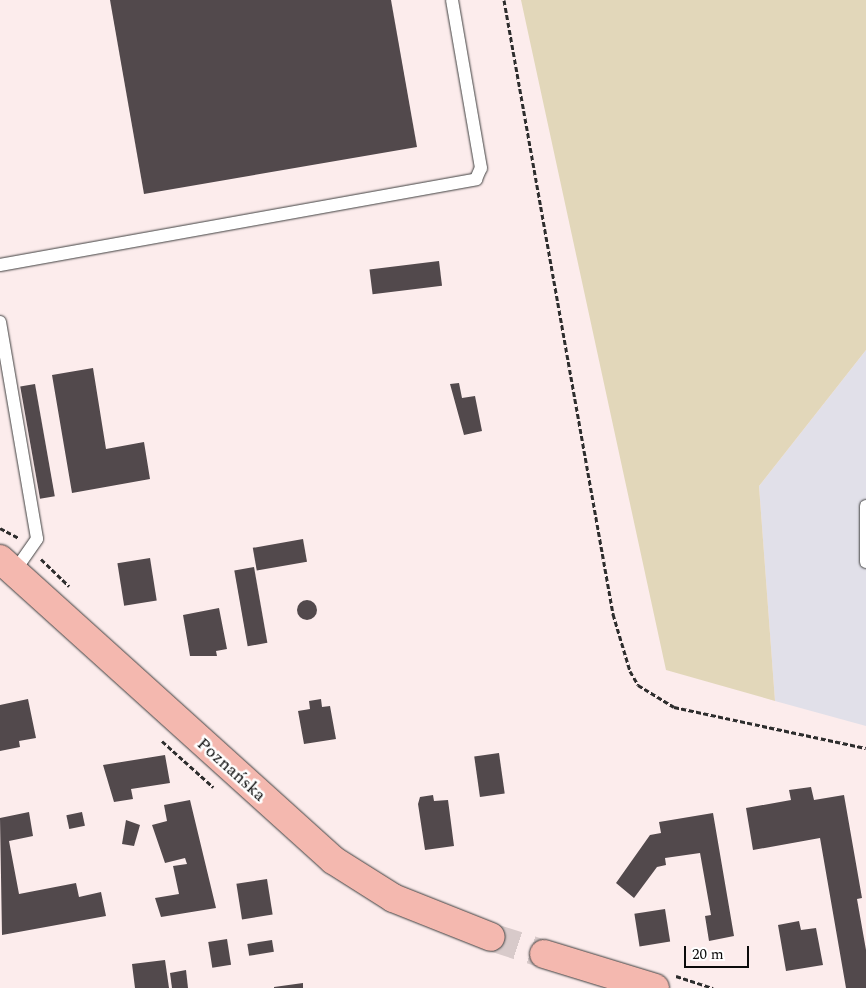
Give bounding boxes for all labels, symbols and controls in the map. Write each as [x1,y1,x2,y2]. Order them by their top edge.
street label: Poznańska [192,733,270,807]
scale bar [686,936,751,968]
text: 20 m [692,943,724,966]

